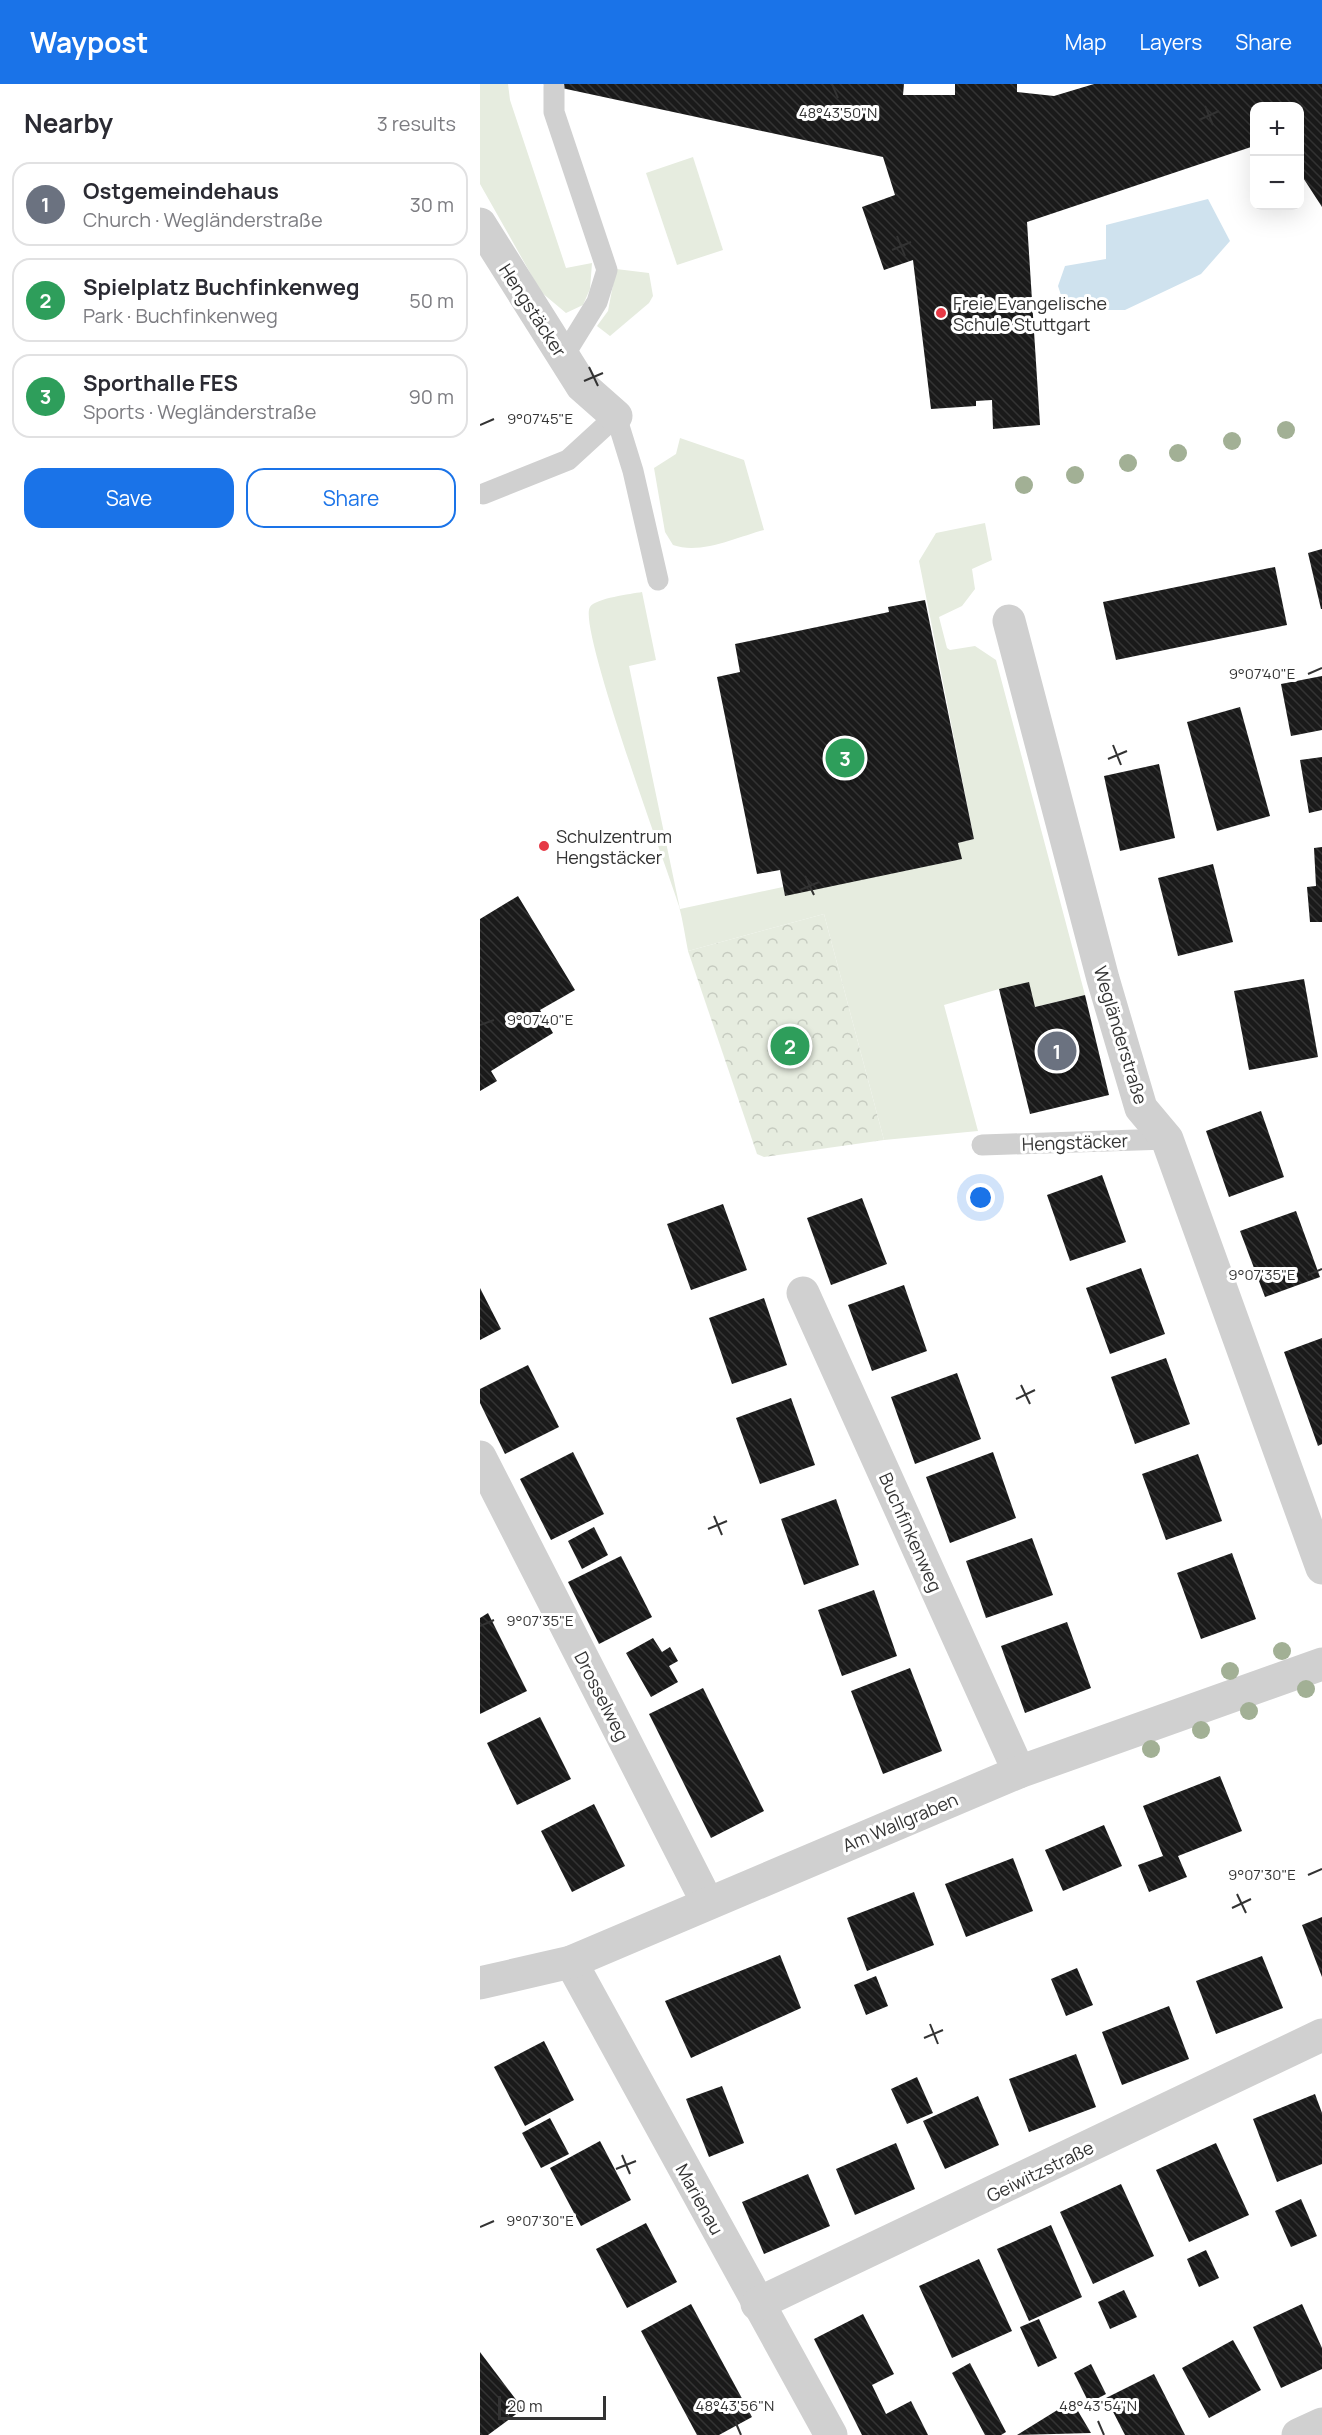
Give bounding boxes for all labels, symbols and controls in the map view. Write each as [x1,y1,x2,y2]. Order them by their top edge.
text: Waypost [30,23,149,61]
text: Map [1065,28,1106,56]
text: Layers [1139,28,1202,56]
text: Share [1235,28,1292,56]
text: 48°43'50"N [799,102,877,123]
map controls [1250,102,1304,210]
button: + [1250,102,1304,156]
text: Nearby [24,105,113,141]
text: 3 results [377,110,456,137]
button: − [1250,156,1304,210]
text: Ostgemeindehaus [83,176,279,206]
text: 1 [41,191,50,218]
text: 30 m [410,191,454,218]
text: Church · Wegländerstraße [83,206,323,233]
street label: Hengstäcker [494,259,572,362]
text: Spielplatz Buchfinkenweg [83,272,360,302]
text: 2 [40,287,51,314]
text: 50 m [409,287,454,314]
place label: Freie Evangelische Schule Stuttgart [953,291,1107,336]
text: Park · Buchfinkenweg [83,302,278,329]
marker: Freie Evangelische Schule Stuttgart [934,306,948,320]
text: Sporthalle FES [83,368,238,398]
text: 3 [40,383,51,410]
text: 90 m [408,383,454,410]
text: Sports · Wegländerstraße [83,398,316,425]
text: 9°07'45"E [507,408,573,429]
button: Save [24,468,234,528]
button: Share [246,468,456,528]
text: 9°07'40"E [1229,663,1295,684]
pin: 3 [826,736,865,780]
place label: Schulzentrum Hengstäcker [556,824,672,869]
marker: Schulzentrum Hengstäcker [537,839,551,853]
street label: Wegländerstraße [1089,963,1153,1107]
text: 9°07'40"E [507,1009,573,1030]
pin: 2 [770,1024,810,1068]
pin: 1 [1038,1028,1076,1074]
street label: Hengstäcker [1021,1128,1129,1156]
your location [966,1183,995,1212]
text: 9°07'35"E [1228,1264,1296,1285]
street label: Buchfinkenweg [874,1469,948,1595]
text: 9°07'35"E [506,1610,574,1631]
street label: Drosselweg [569,1647,635,1745]
street label: Am Wallgraben [839,1787,961,1857]
text: 9°07'30"E [1228,1864,1296,1885]
street label: Geiwitzstraße [982,2135,1098,2207]
street label: Marienau [671,2159,729,2239]
text: 9°07'30"E [506,2210,574,2231]
scale bar [498,2393,606,2420]
text: 20 m [507,2395,543,2417]
text: 48°43'56"N [696,2395,774,2416]
text: 48°43'54"N [1059,2395,1137,2416]

